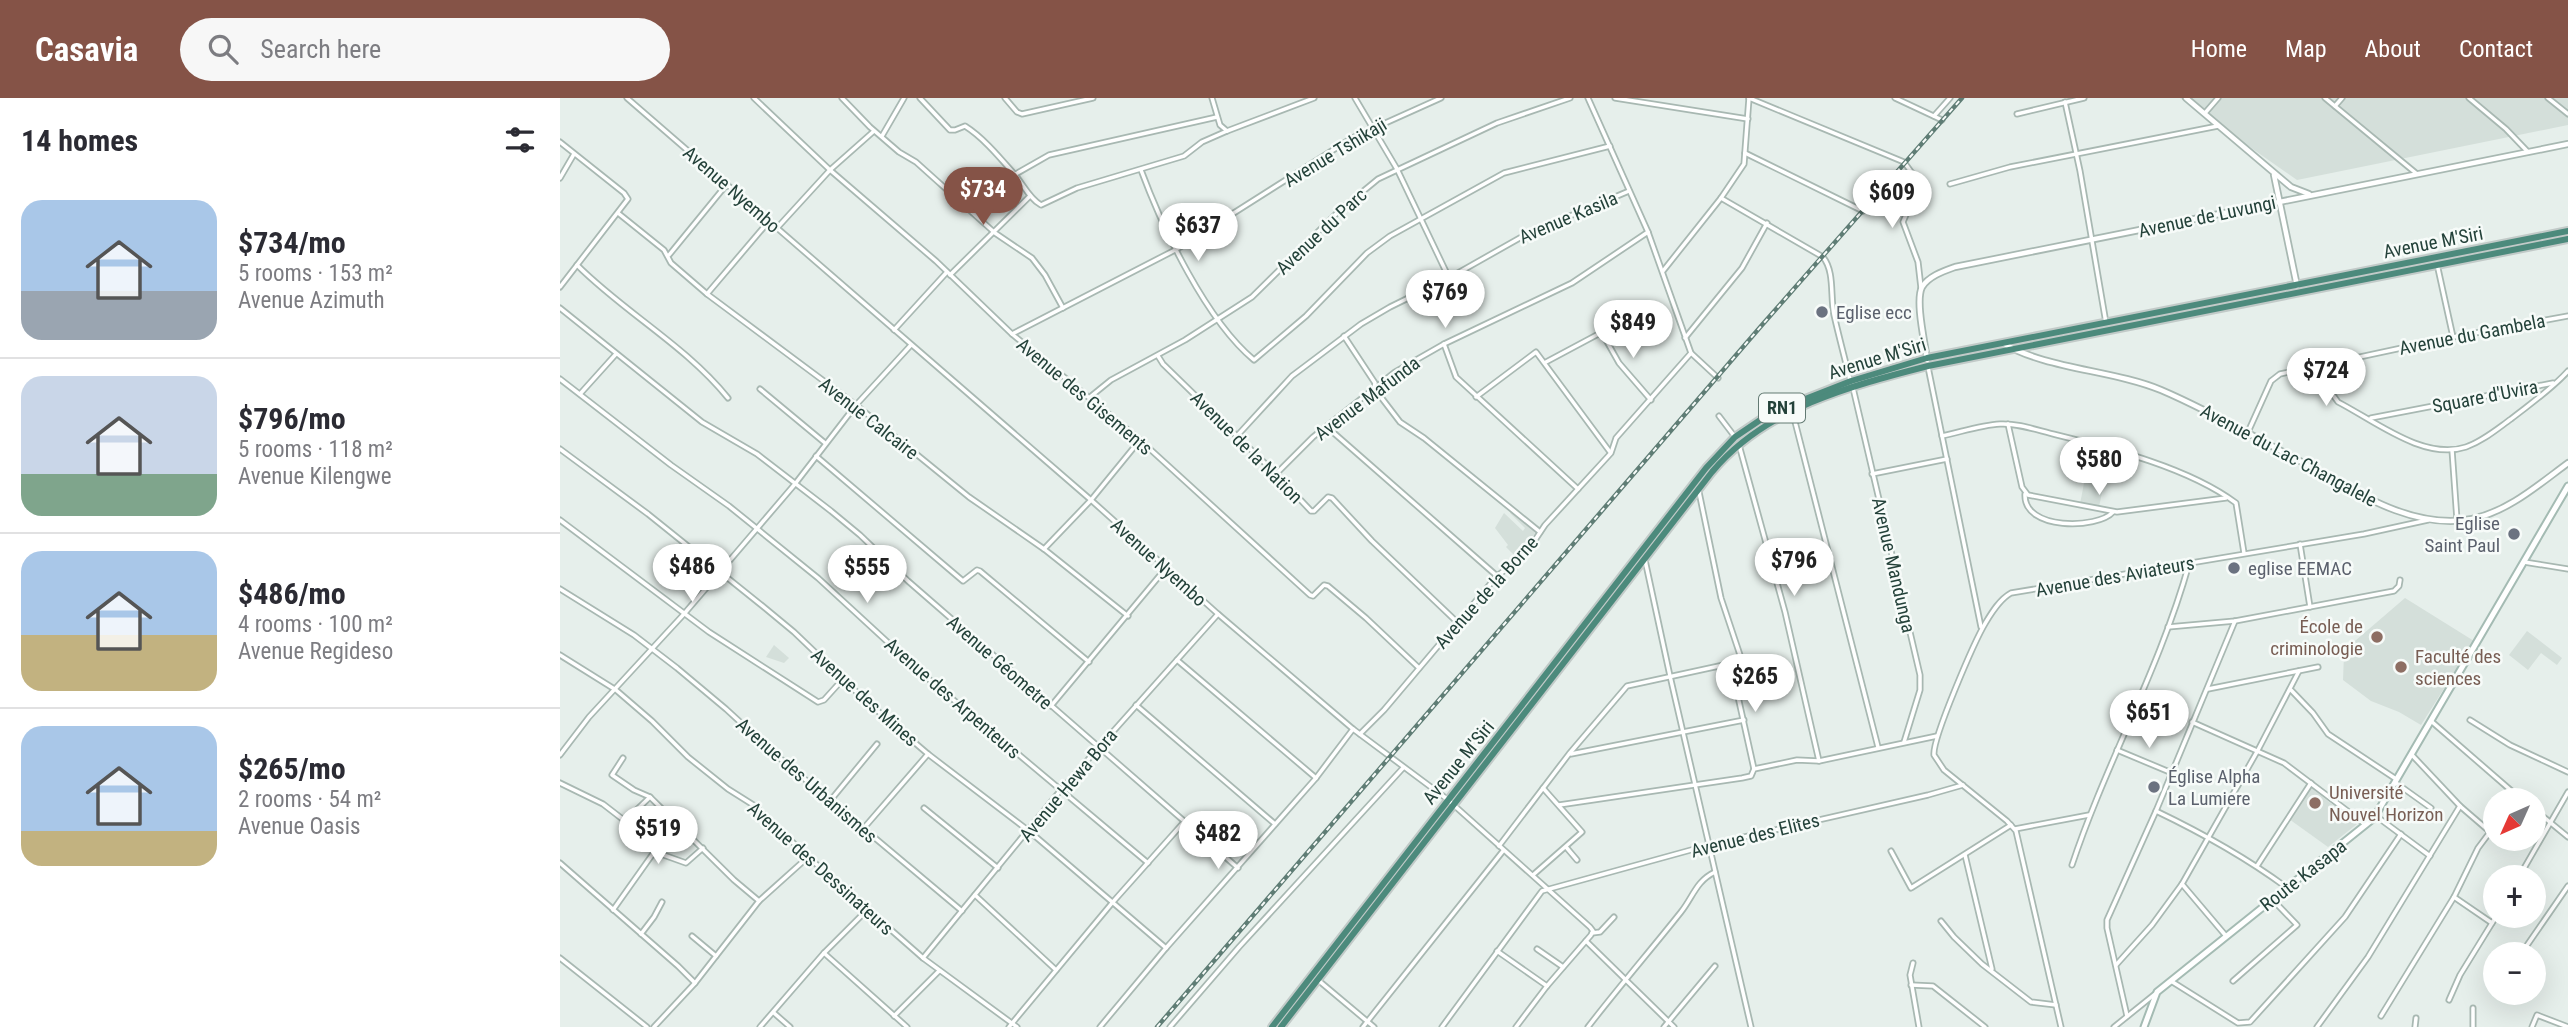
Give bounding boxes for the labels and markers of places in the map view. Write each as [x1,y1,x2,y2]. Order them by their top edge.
pin: $734 [942,167,1024,227]
pin: $609 [1851,170,1933,230]
pin: $637 [1157,204,1239,263]
pin: $769 [1404,271,1486,330]
pin: $849 [1592,300,1674,360]
place label: Eglise ecc [1836,301,1912,324]
marker: Eglise ecc [1814,304,1830,320]
pin: $724 [2285,348,2367,408]
pin: $580 [2058,438,2140,497]
place label: Eglise Saint Paul [2424,512,2500,557]
marker: Eglise Saint Paul [2506,526,2522,542]
pin: $796 [1753,538,1835,598]
pin: $486 [651,545,733,604]
pin: $555 [826,546,908,605]
place label: eglise EEMAC [2248,557,2352,580]
marker: eglise EEMAC [2226,560,2242,576]
place label: École de criminologie [2270,615,2363,660]
marker: École de criminologie [2369,629,2385,645]
place label: Faculté des sciences [2415,645,2501,690]
pin: $265 [1714,654,1796,714]
marker: Faculté des sciences [2393,659,2409,675]
pin: $651 [2108,690,2190,750]
place label: Église Alpha La Lumiere [2168,765,2260,810]
marker: Église Alpha La Lumiere [2146,779,2162,795]
place label: Université Nouvel Horizon [2329,781,2444,826]
marker: Université Nouvel Horizon [2307,795,2323,811]
pin: $519 [617,806,699,866]
pin: $482 [1177,812,1259,871]

